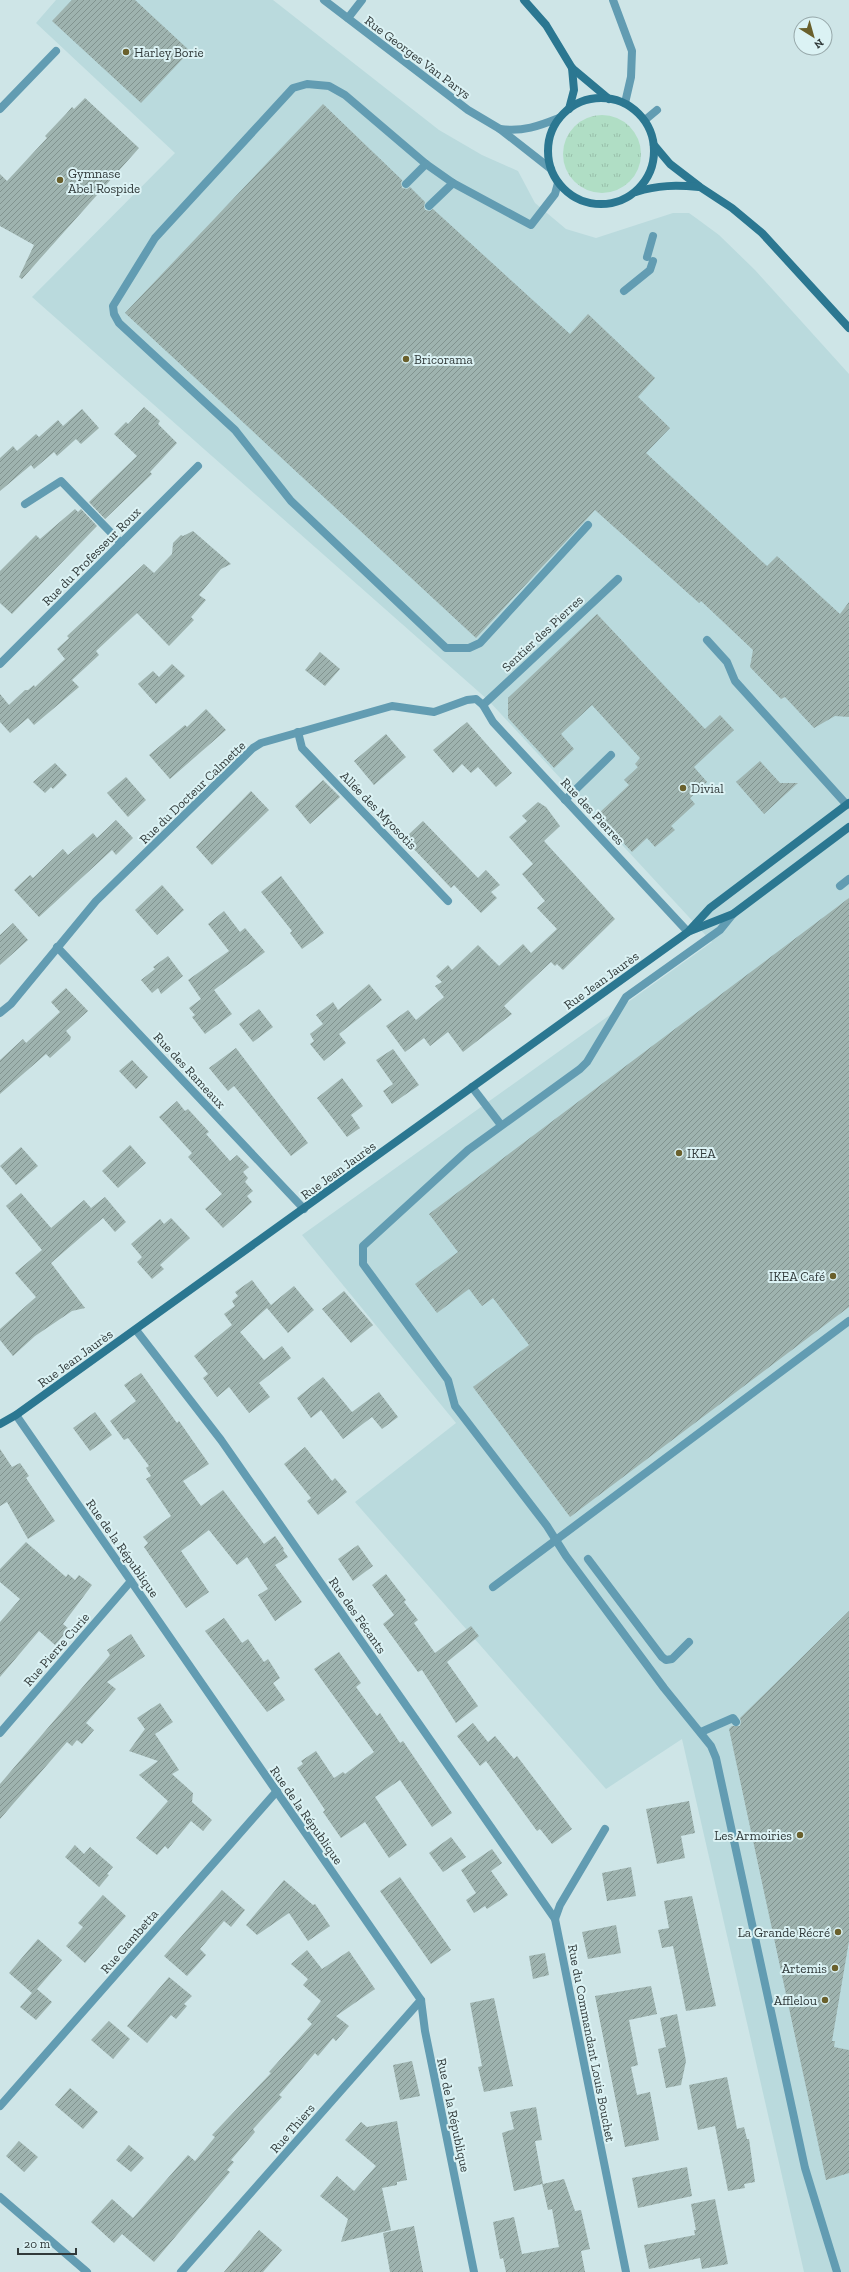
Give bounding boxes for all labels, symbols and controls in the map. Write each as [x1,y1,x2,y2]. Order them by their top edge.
street label: Rue Georges Van Parys [362,13,474,102]
north arrow [793,16,833,56]
text: N [811,36,826,52]
place label: Harley Borie [134,45,204,60]
marker: Harley Borie [121,47,131,57]
place label: Gymnase Abel Rospide [68,166,140,196]
marker: Gymnase Abel Rospide [55,175,65,185]
place label: Bricorama [414,352,474,367]
marker: Bricorama [401,354,411,364]
street label: Rue du Professeur Roux [39,504,144,609]
street label: Sentier des Pierres [499,592,586,675]
street label: Rue du Docteur Calmette [136,738,248,847]
street label: Allée des Myosotis [337,768,420,853]
street label: Rue des Pierres [558,775,628,848]
place label: Divial [691,781,724,796]
marker: Divial [678,783,688,793]
street label: Rue Jean Jaurès [561,948,642,1013]
street label: Rue des Rameaux [151,1029,229,1112]
street label: Rue Jean Jaurès [298,1138,379,1203]
place label: IKEA [687,1146,716,1161]
marker: IKEA [674,1148,684,1158]
place label: IKEA Café [769,1269,825,1284]
marker: IKEA Café [828,1271,838,1281]
street label: Rue Jean Jaurès [35,1326,116,1391]
street label: Rue de la République [83,1496,162,1600]
street label: Rue des Fécants [326,1574,390,1657]
street label: Rue Pierre Curie [20,1610,92,1689]
street label: Rue de la République [267,1763,346,1867]
place label: Les Armoiries [714,1828,792,1843]
marker: Les Armoiries [795,1830,805,1840]
street label: Rue Gambetta [98,1906,162,1976]
place label: La Grande Récré [738,1925,830,1940]
marker: La Grande Récré [833,1927,843,1937]
street label: Rue du Commandant Louis Bouchet [565,1943,618,2143]
place label: Artemis [782,1961,827,1976]
marker: Artemis [830,1963,840,1973]
place label: Afflelou [774,1993,818,2008]
marker: Afflelou [820,1995,830,2005]
street label: Rue de la République [434,2057,473,2173]
street label: Rue Thiers [267,2100,318,2156]
scale bar [18,2230,76,2256]
text: 20 m [24,2237,51,2251]

